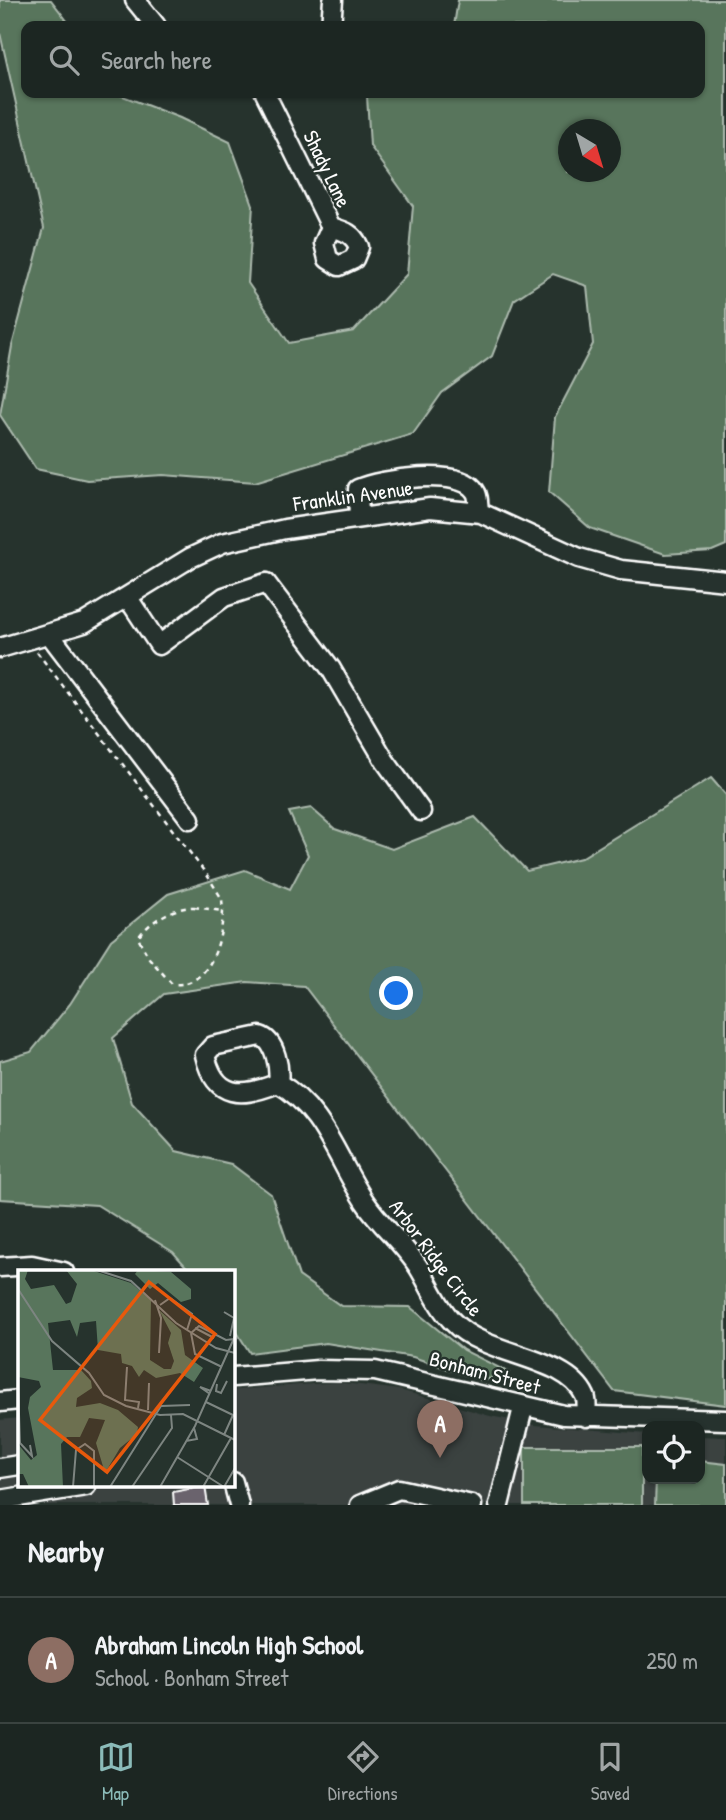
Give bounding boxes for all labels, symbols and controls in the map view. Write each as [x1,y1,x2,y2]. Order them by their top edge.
search box [21,21,705,98]
icon: search [45,41,83,79]
text: Search here [101,42,212,77]
north arrow [558,119,621,182]
street label: Shady Lane [296,125,359,212]
street label: Franklin Avenue [290,473,415,518]
your location [379,976,413,1010]
street label: Arbor Ridge Circle [383,1193,490,1322]
inset map [18,1270,234,1488]
street label: Bonham Street [426,1344,545,1401]
pin: A [417,1400,463,1458]
map controls [642,1421,705,1484]
button: locate [642,1421,705,1484]
text: Nearby [28,1531,104,1571]
text: Abraham Lincoln High School [95,1627,363,1662]
text: A [45,1645,57,1676]
text: 250 m [646,1645,698,1676]
text: School · Bonham Street [95,1662,288,1693]
tab: Map [97,1738,135,1806]
tab: Directions [328,1738,398,1806]
tab: Saved [591,1738,629,1806]

